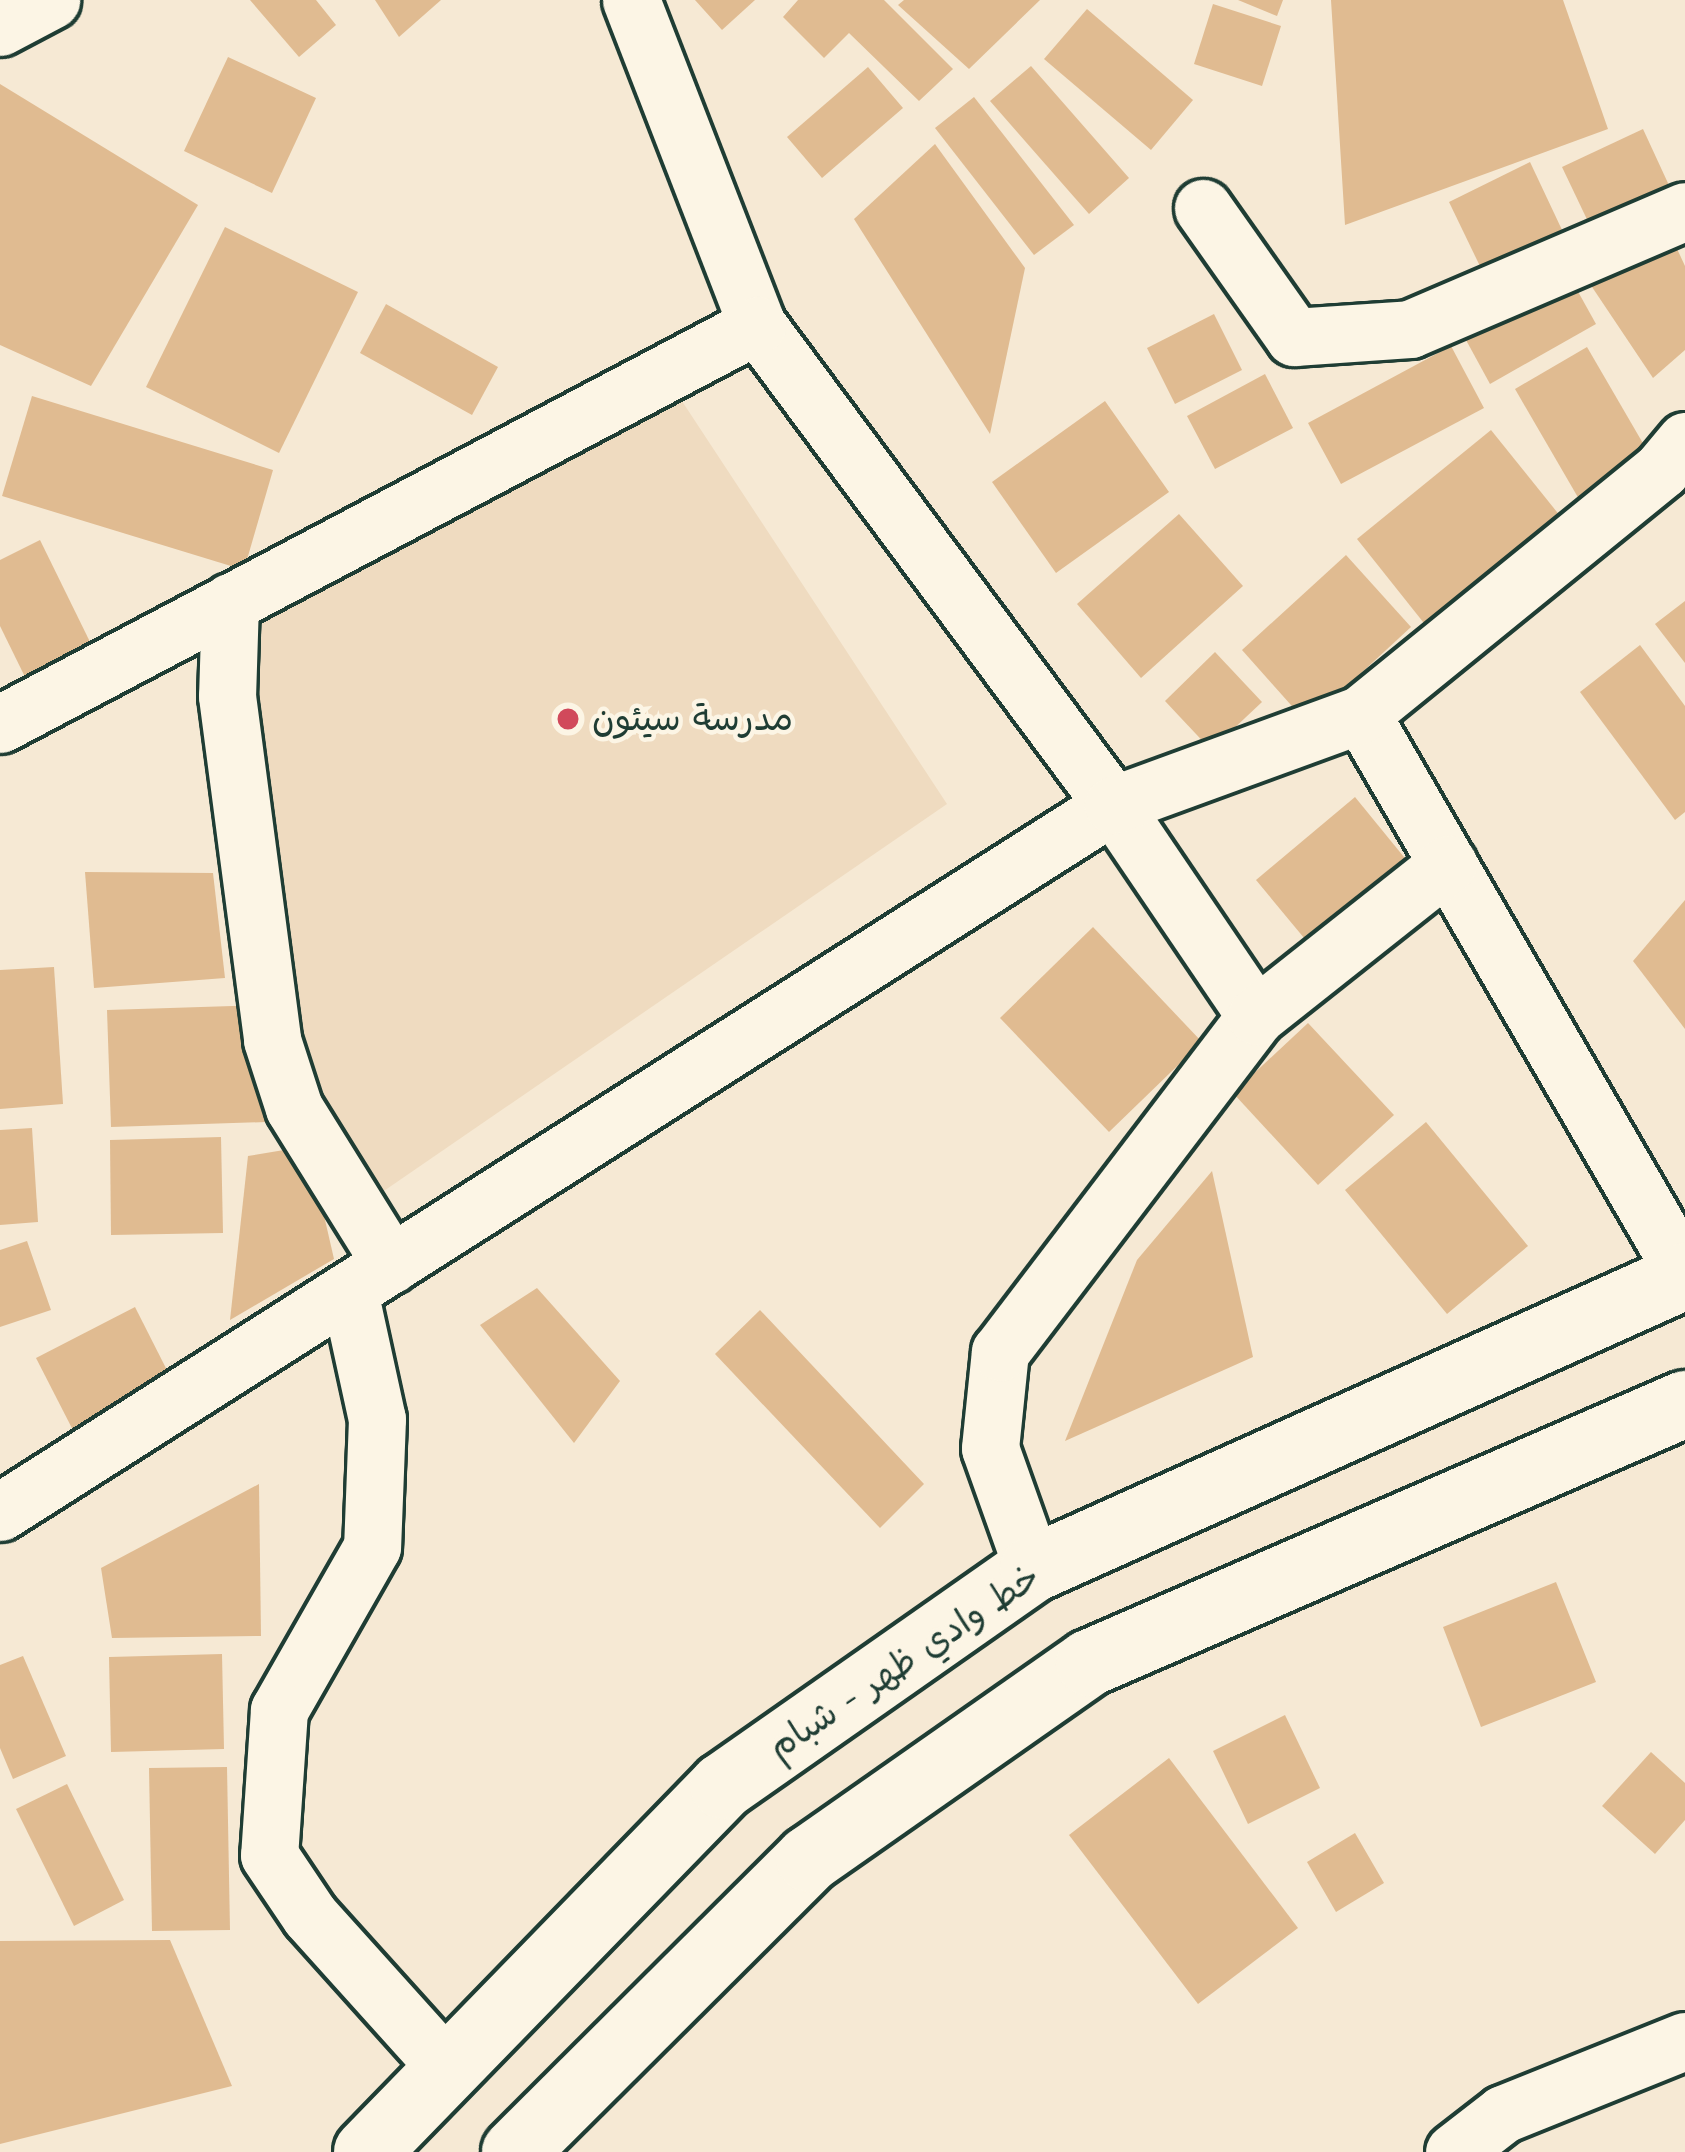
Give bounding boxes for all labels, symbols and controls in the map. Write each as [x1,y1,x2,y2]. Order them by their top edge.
place label: مدرسة سيئون [592,697,793,741]
marker: مدرسة سيئون [555,706,581,732]
street label: خط وادي ظهر - شبام [760,1555,1048,1769]

